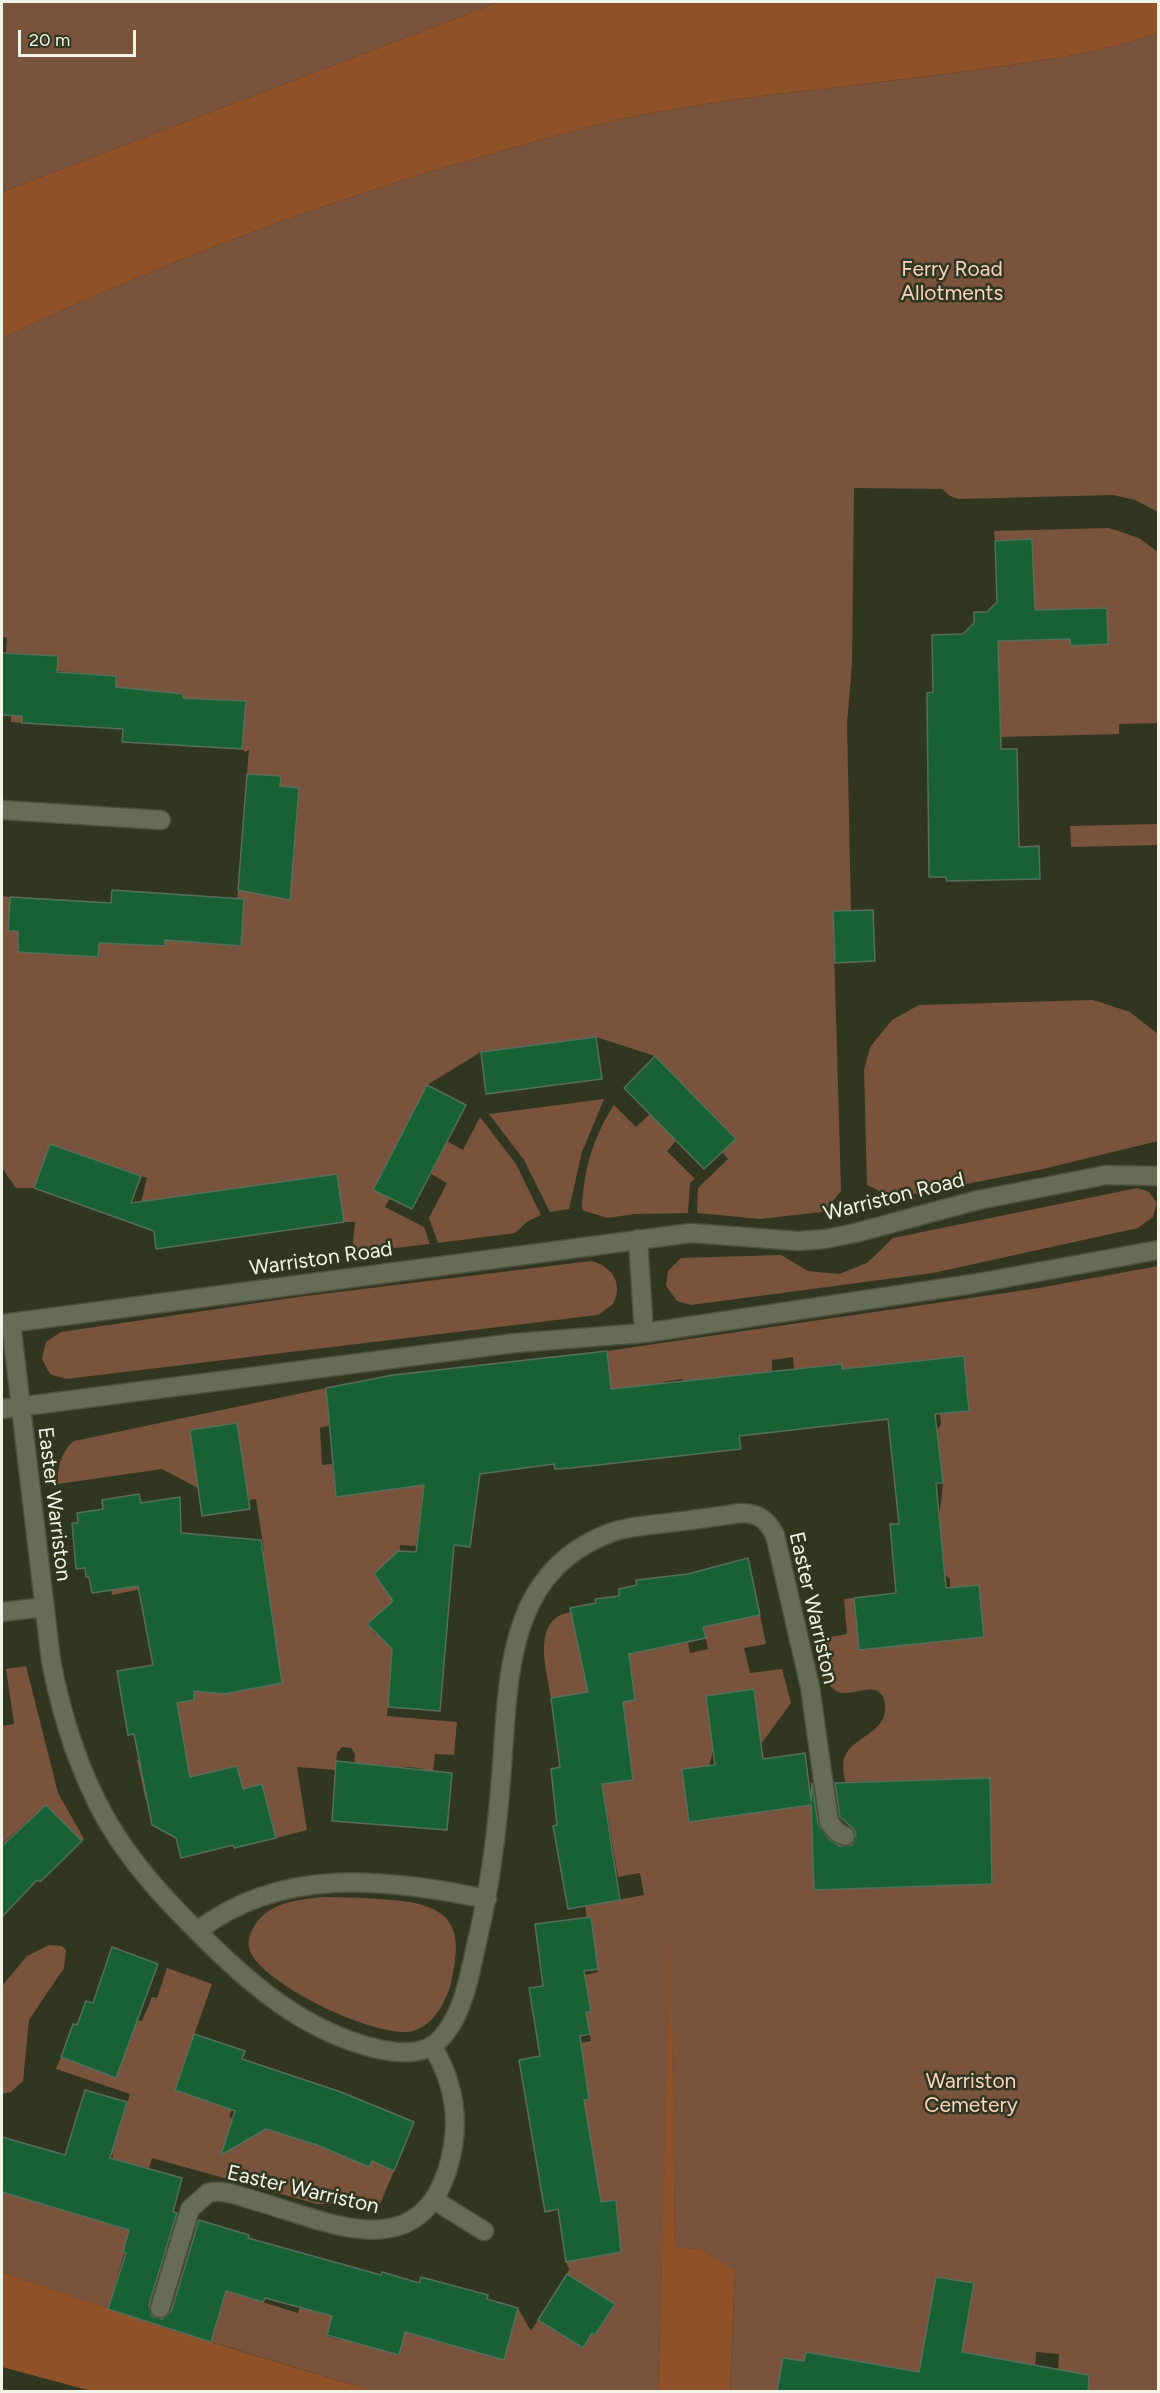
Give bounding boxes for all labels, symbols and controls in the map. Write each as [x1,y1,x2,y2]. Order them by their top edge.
scale bar [21,18,140,56]
text: 20 m [29,29,70,51]
park label: Ferry Road Allotments [901,257,1003,307]
street label: Warriston Road [821,1167,967,1227]
street label: Warriston Road [248,1236,394,1282]
street label: Easter Warriston [32,1425,76,1583]
street label: Easter Warriston [783,1530,843,1686]
park label: Warriston Cemetery [924,2069,1018,2119]
street label: Easter Warriston [225,2160,381,2220]

